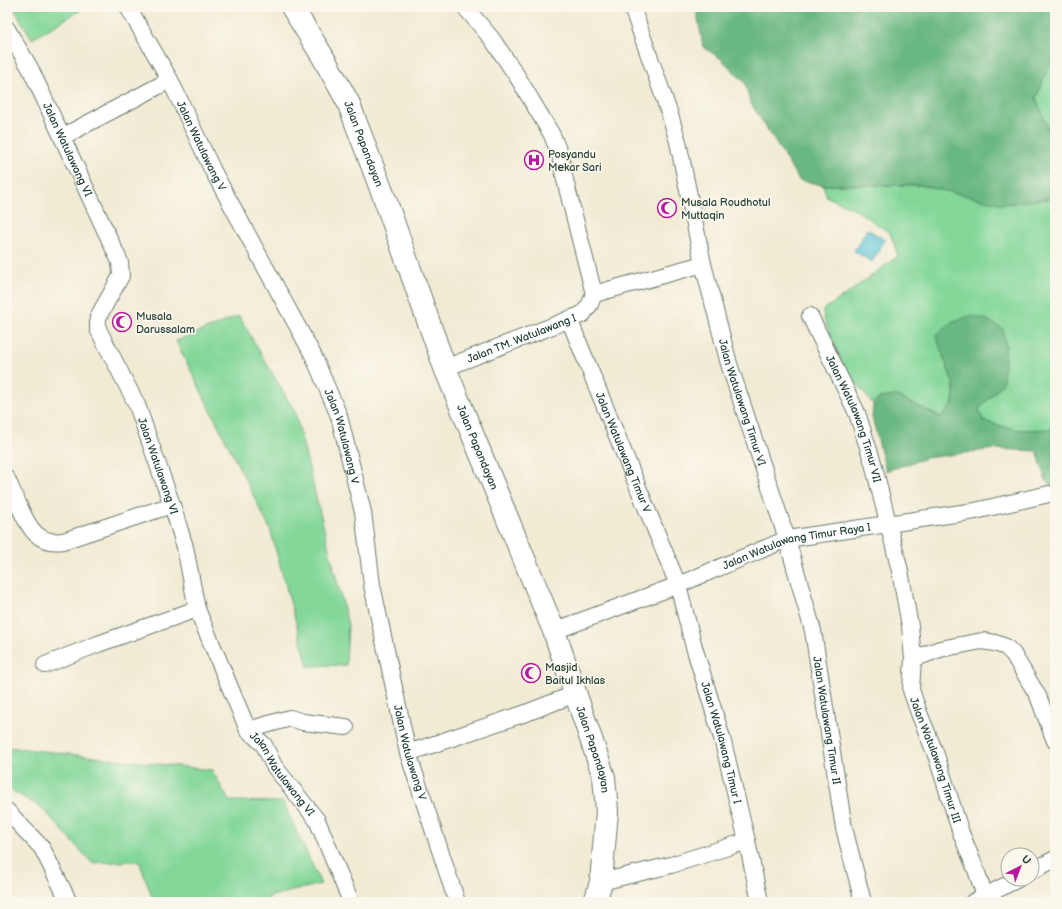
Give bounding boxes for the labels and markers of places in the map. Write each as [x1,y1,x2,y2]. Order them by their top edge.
place label: Posyandu Mekar Sari [548,148,602,174]
hospital icon: Posyandu Mekar Sari [523,149,545,171]
place label: Musala Roudhotul Muttaqin [681,196,770,222]
mosque icon: Musala Roudhotul Muttaqin [656,197,678,219]
place label: Musala Darussalam [136,310,195,336]
mosque icon: Musala Darussalam [111,311,133,333]
place label: Masjid Baitul Ikhlas [545,661,606,687]
mosque icon: Masjid Baitul Ikhlas [520,662,542,684]

